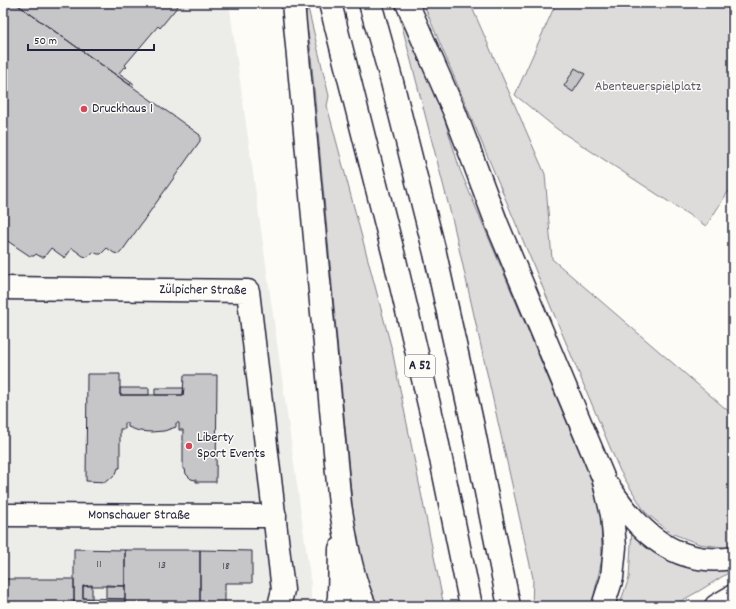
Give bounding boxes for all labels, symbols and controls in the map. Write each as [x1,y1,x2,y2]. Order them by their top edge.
scale bar [28,26,154,52]
text: 50 m [34,33,57,50]
park label: Abenteuerspielplatz [595,77,702,97]
place label: Druckhaus 1 [92,99,153,119]
marker: Druckhaus 1 [79,104,89,114]
street label: Zülpicher Straße [159,280,247,301]
road number: A 52 [405,355,435,377]
place label: Liberty Sport Events [197,428,265,464]
marker: Liberty Sport Events [184,441,194,451]
street label: Monschauer Straße [88,505,190,526]
house number: 11 [96,556,102,573]
house number: 13 [158,557,166,574]
house number: 18 [222,558,230,575]

